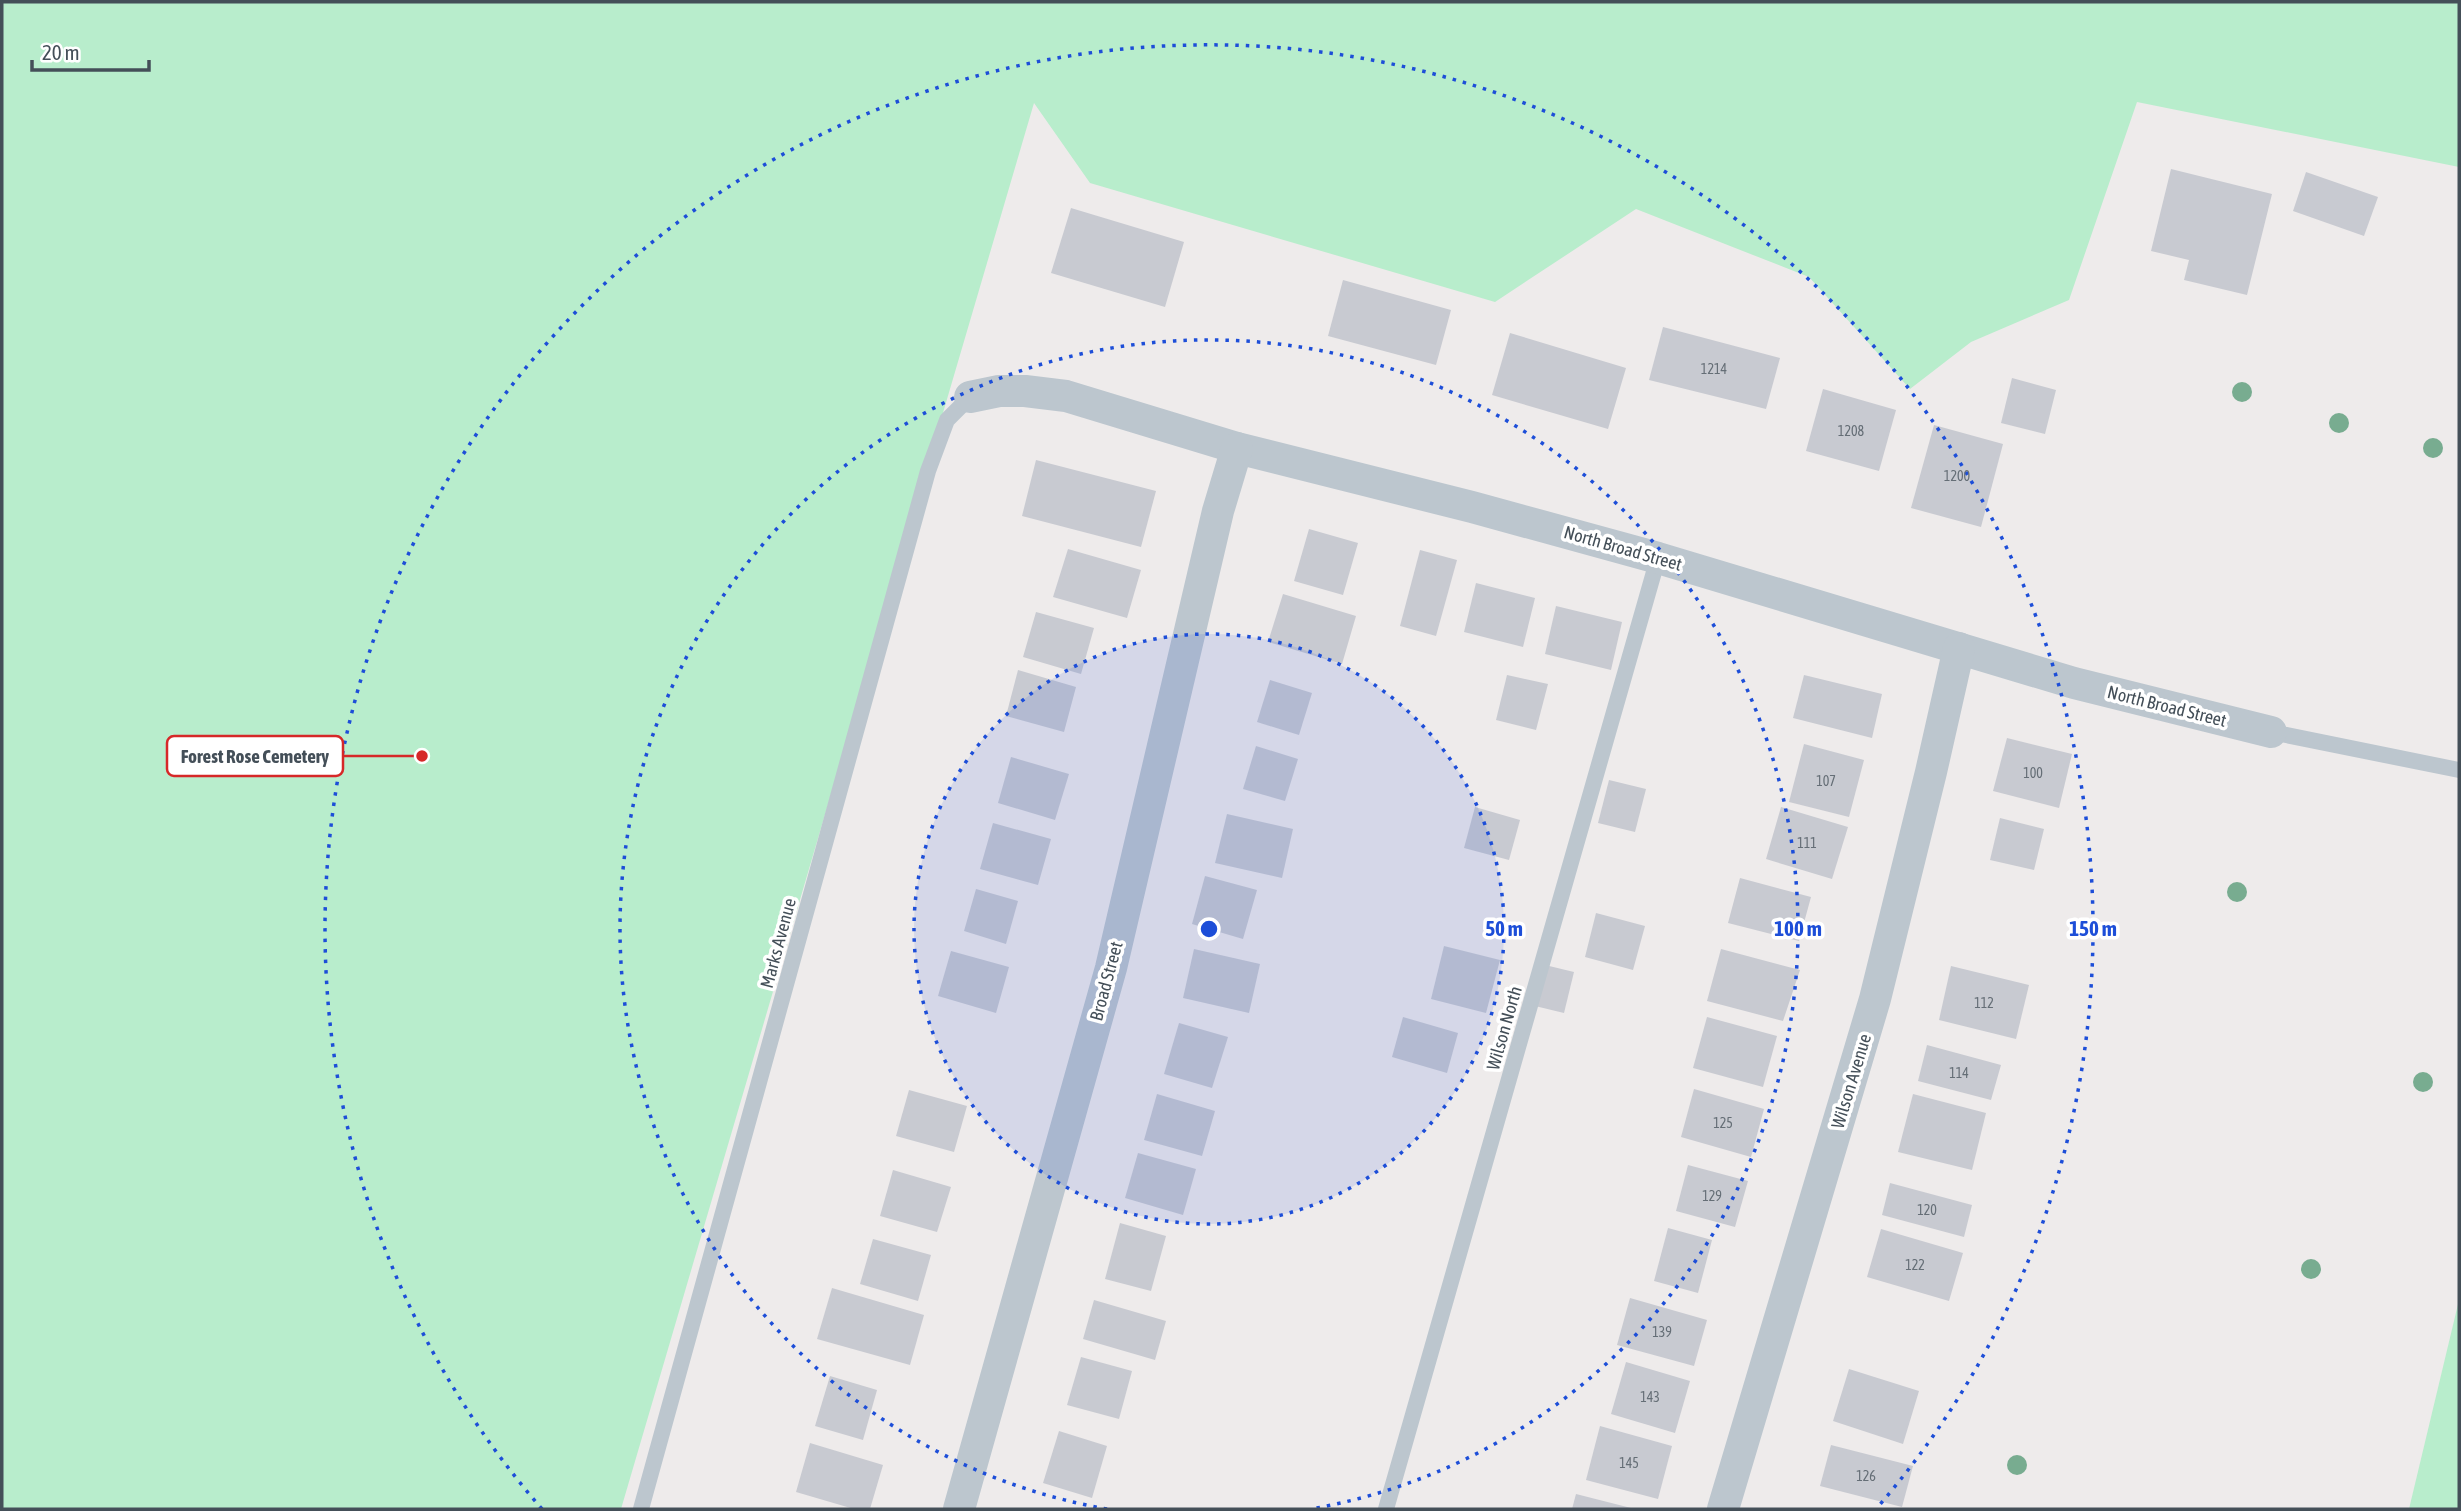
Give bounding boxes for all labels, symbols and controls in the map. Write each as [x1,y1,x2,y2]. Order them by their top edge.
scale bar [32,28,149,72]
text: 20 m [42,40,80,64]
house number: 1214 [1701,361,1728,377]
house number: 1208 [1838,423,1865,439]
house number: 1200 [1944,468,1971,484]
street label: North Broad Street [1562,521,1684,575]
street label: North Broad Street [2105,681,2229,731]
callout: Forest Rose Cemetery [167,736,343,776]
text: Forest Rose Cemetery [181,745,329,767]
house number: 100 [2023,765,2043,781]
house number: 107 [1816,773,1836,789]
house number: 111 [1797,835,1817,851]
street label: Marks Avenue [756,896,800,990]
text: 50 m [1485,916,1523,940]
text: 100 m [1774,916,1822,940]
text: 150 m [2069,916,2117,940]
centre of rings [1197,917,1221,941]
street label: Broad Street [1085,939,1127,1023]
street label: Wilson North [1482,984,1526,1072]
house number: 112 [1974,995,1994,1011]
street label: Wilson Avenue [1827,1031,1875,1131]
house number: 114 [1949,1065,1969,1081]
house number: 125 [1713,1115,1733,1131]
house number: 129 [1702,1188,1722,1204]
house number: 120 [1917,1202,1937,1218]
house number: 122 [1905,1257,1925,1273]
house number: 139 [1652,1324,1672,1340]
house number: 143 [1640,1389,1660,1405]
house number: 145 [1619,1455,1639,1471]
house number: 126 [1856,1468,1876,1484]

